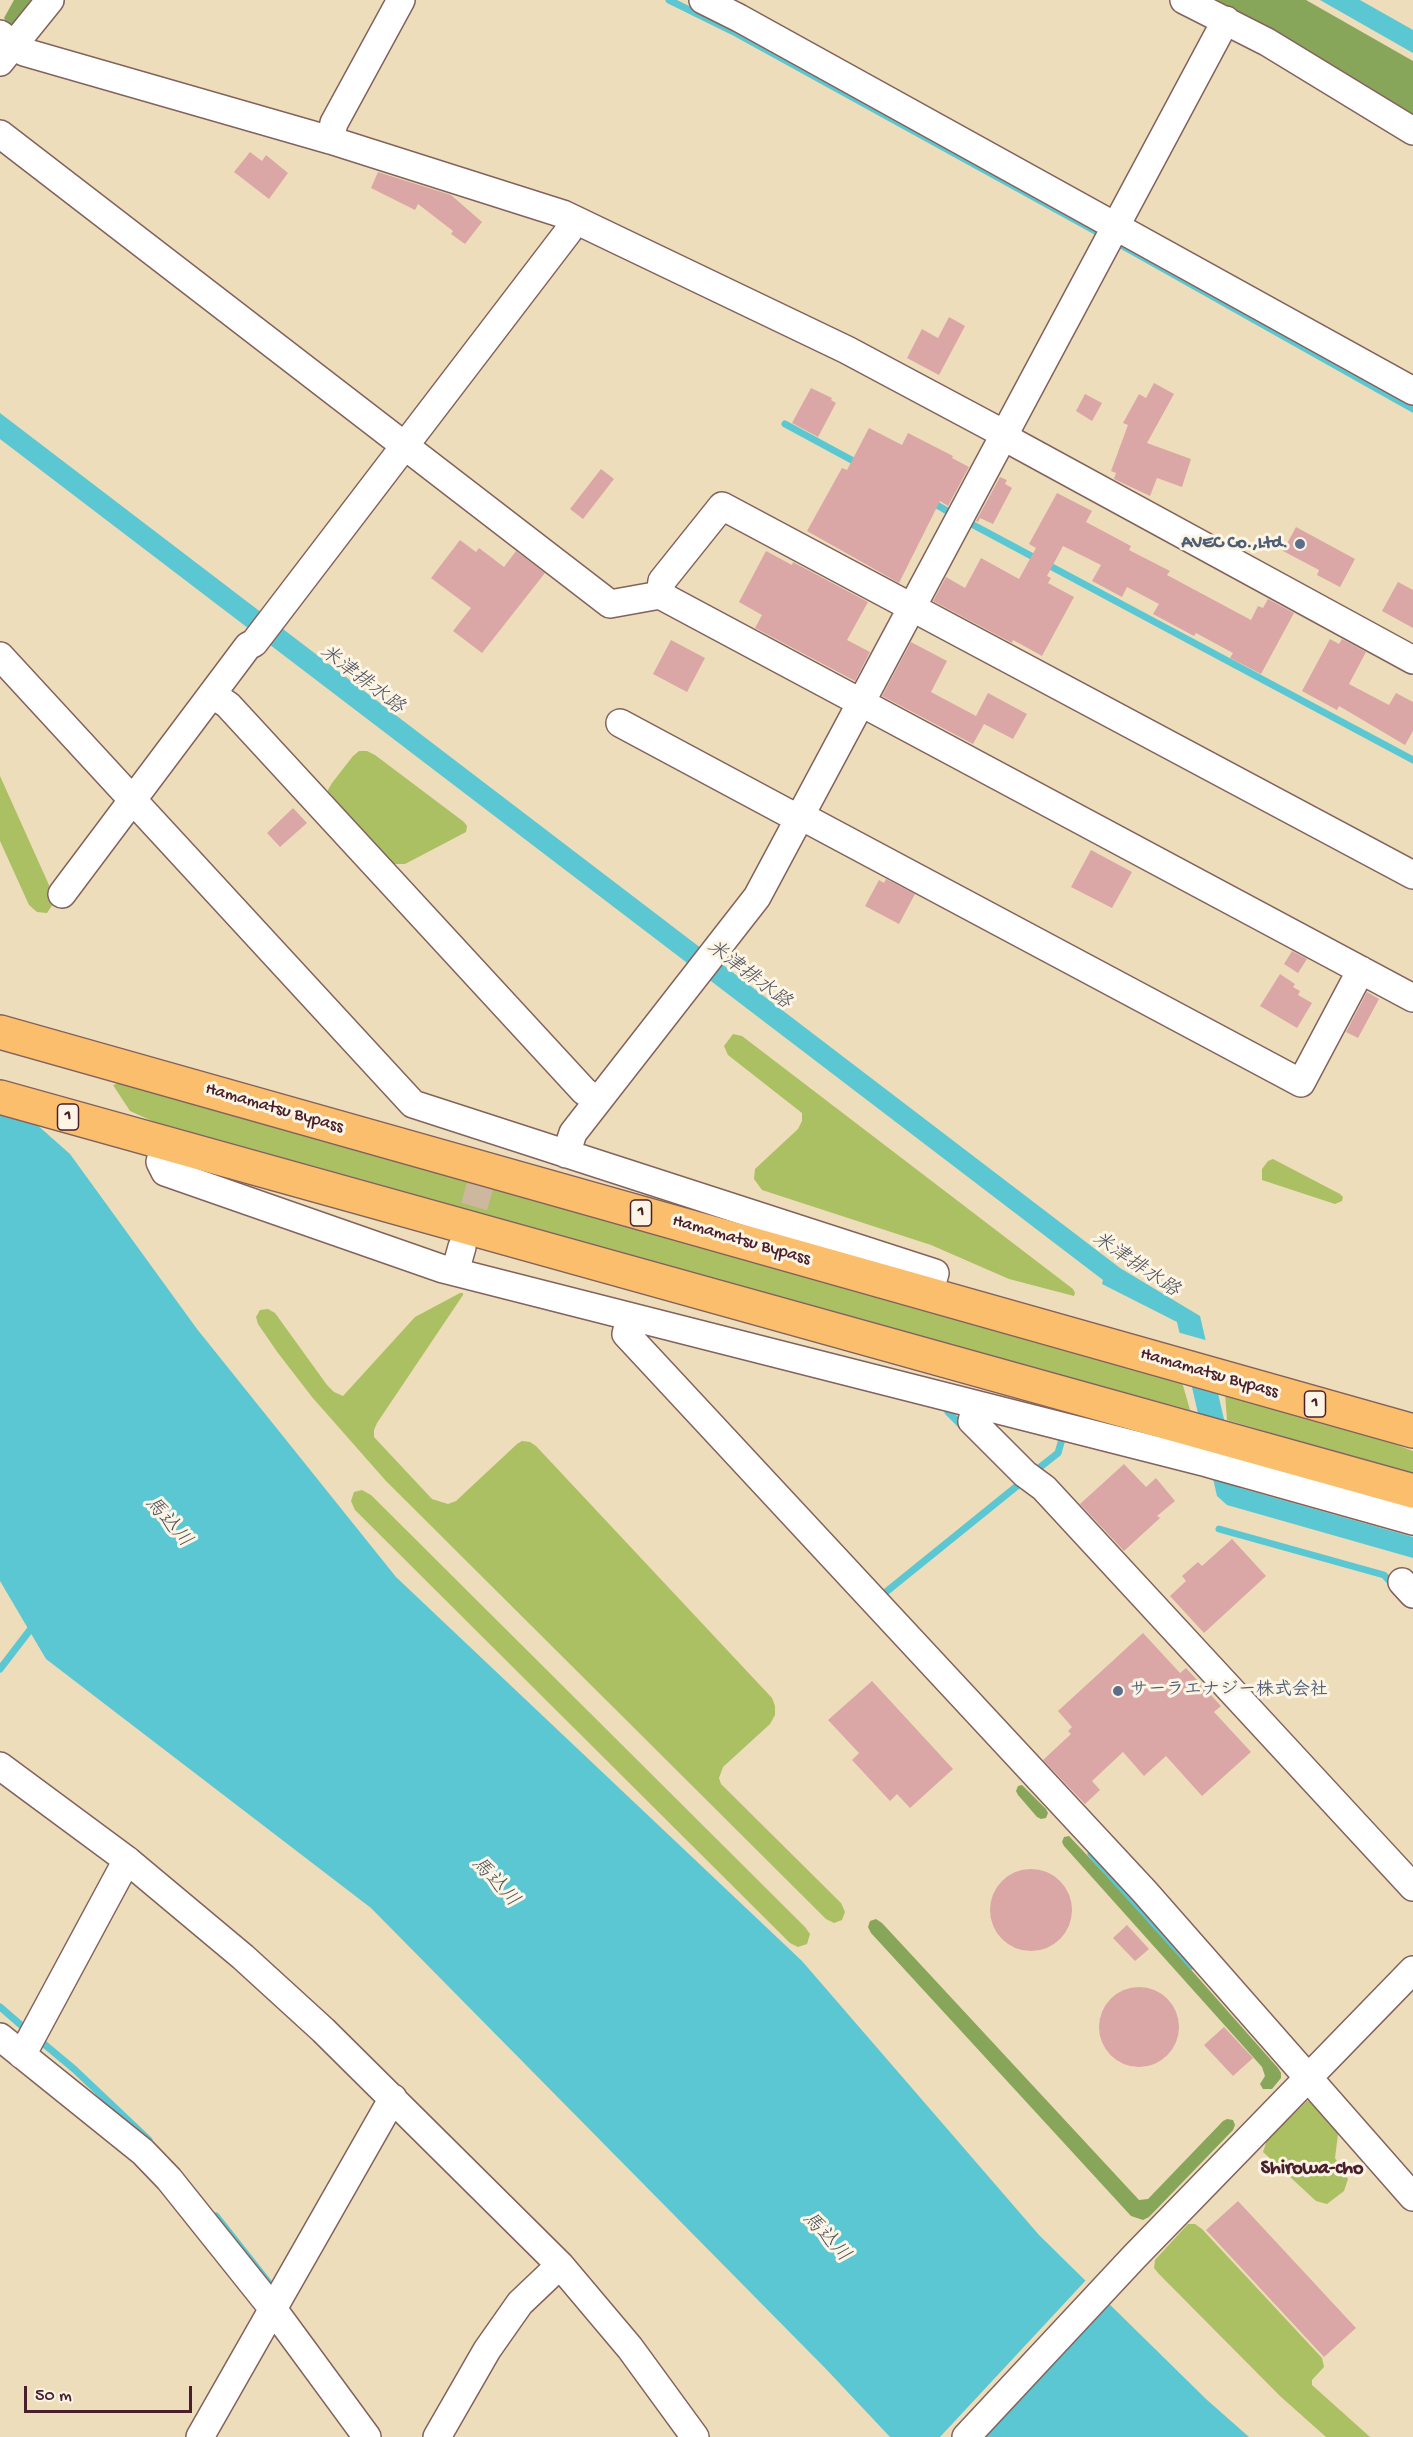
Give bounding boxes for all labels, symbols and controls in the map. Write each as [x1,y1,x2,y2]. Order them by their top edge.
place label: AVEC Co.,Ltd. [1182,533,1288,555]
marker: AVEC Co.,Ltd. [1293,537,1307,551]
water label: 米津排水路 [314,641,408,721]
water label: 米津排水路 [701,936,795,1016]
street label: Hamamatsu Bypass [202,1079,346,1139]
road number: 1 [58,1104,78,1130]
road number: 1 [630,1200,652,1226]
street label: Hamamatsu Bypass [669,1211,813,1271]
water label: 米津排水路 [1087,1228,1183,1304]
street label: Hamamatsu Bypass [1137,1344,1281,1404]
road number: 1 [1304,1391,1326,1417]
water label: 馬込川 [138,1492,196,1554]
place label: サーラエナジー株式会社 [1130,1680,1328,1702]
marker: サーラエナジー株式会社 [1111,1684,1125,1698]
water label: 馬込川 [465,1853,523,1913]
district label: Shirowa-cho [1261,2158,1363,2182]
water label: 馬込川 [796,2208,854,2268]
scale bar [27,2374,195,2412]
text: 50 m [35,2386,72,2407]

